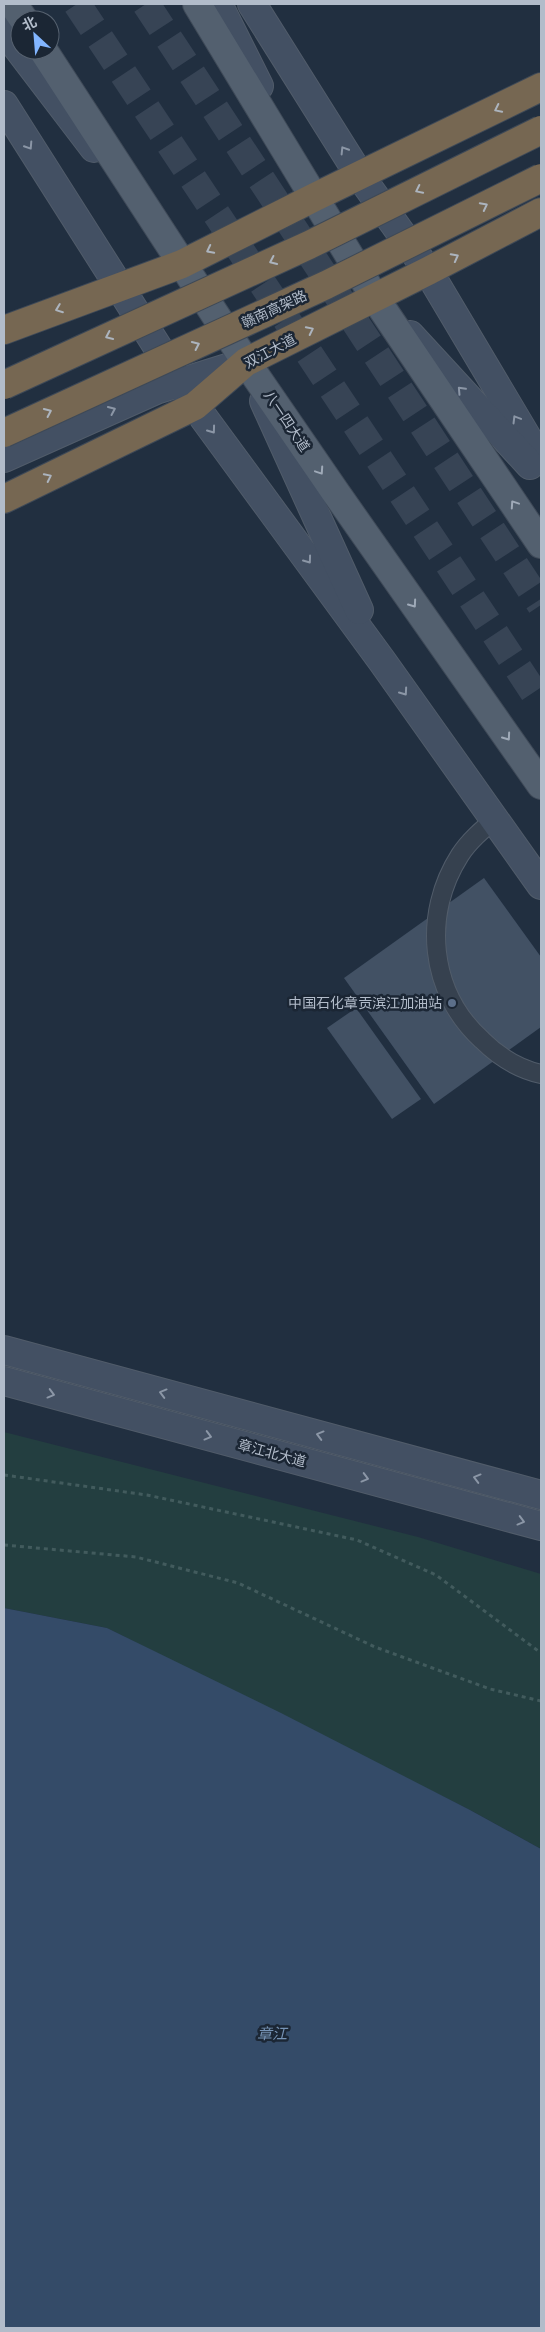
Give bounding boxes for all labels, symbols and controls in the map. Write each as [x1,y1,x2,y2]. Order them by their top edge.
north arrow [10,10,60,60]
text: 北 [19,12,39,34]
one-way arrow [494,103,503,113]
one-way arrow [23,140,32,150]
one-way arrow [340,146,350,155]
one-way arrow [415,184,424,194]
one-way arrow [479,202,488,212]
one-way arrow [206,244,215,254]
one-way arrow [450,253,459,263]
one-way arrow [269,255,278,265]
street label: 赣南高架路 [238,286,309,331]
one-way arrow [55,303,64,313]
one-way arrow [305,326,314,336]
one-way arrow [105,330,114,341]
street label: 双江大道 [241,330,298,371]
one-way arrow [191,341,200,351]
one-way arrow [458,386,467,395]
street label: 八一四大道 [261,387,314,454]
one-way arrow [107,405,116,416]
one-way arrow [43,408,52,419]
one-way arrow [513,416,523,425]
one-way arrow [206,424,215,433]
one-way arrow [314,465,323,475]
one-way arrow [42,473,51,483]
one-way arrow [511,500,520,510]
one-way arrow [303,554,311,563]
one-way arrow [408,598,416,607]
one-way arrow [398,686,407,696]
one-way arrow [501,731,510,741]
place label: 中国石化章贡滨江加油站 [288,994,442,1011]
marker: 中国石化章贡滨江加油站 [446,997,458,1009]
one-way arrow [46,1388,54,1398]
one-way arrow [159,1388,168,1399]
one-way arrow [203,1430,212,1441]
one-way arrow [317,1431,325,1441]
street label: 章江北大道 [236,1435,308,1470]
one-way arrow [360,1473,368,1483]
one-way arrow [474,1473,482,1483]
one-way arrow [517,1515,525,1525]
water label: 章江 [257,2024,289,2042]

